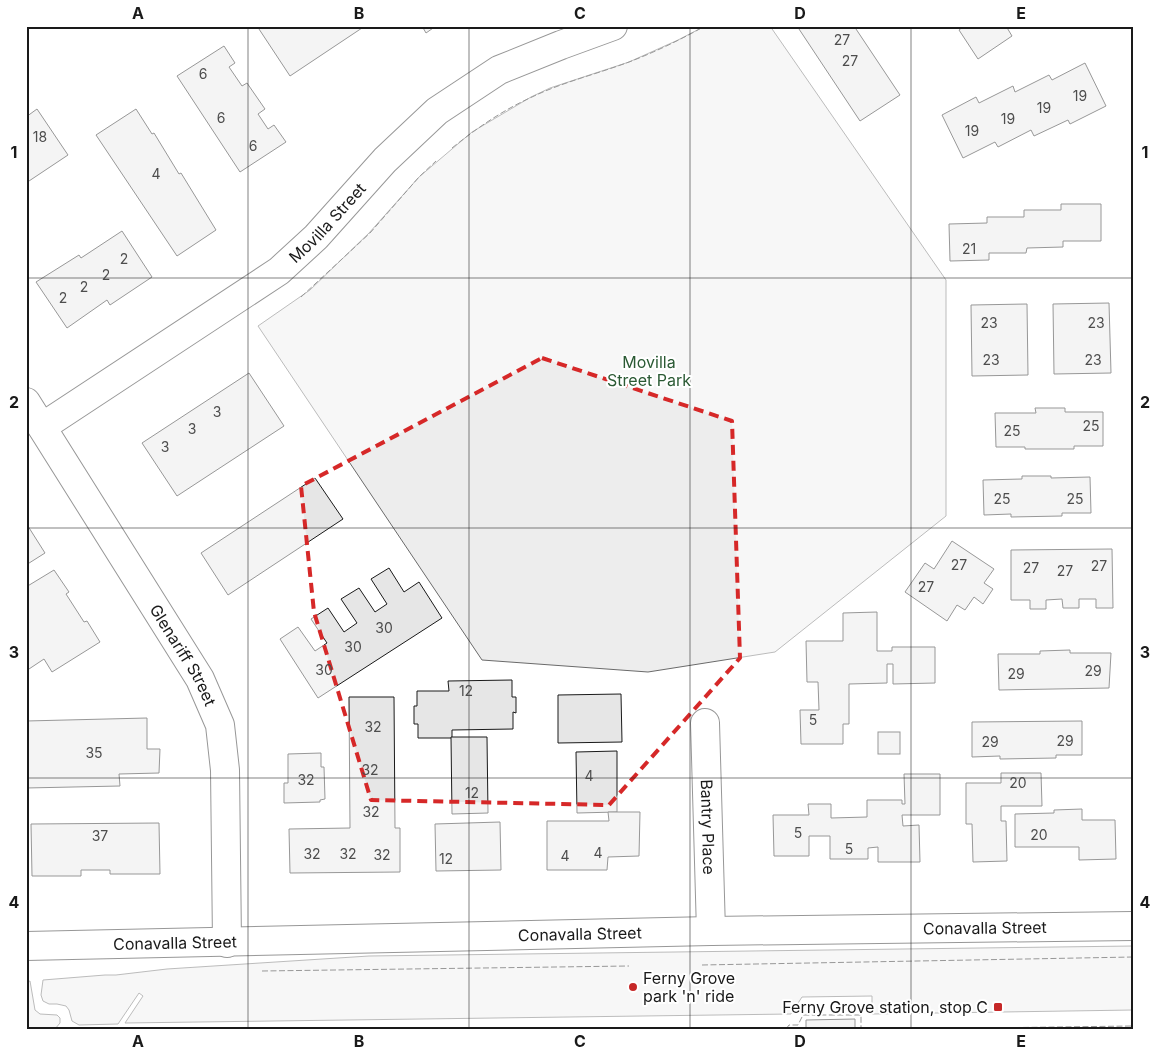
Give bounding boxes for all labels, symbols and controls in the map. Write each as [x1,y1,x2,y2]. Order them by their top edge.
text: A [132,3,144,23]
text: B [354,3,364,23]
text: C [574,3,586,23]
text: D [794,3,806,23]
text: E [1016,3,1026,23]
house number: 27 [834,31,850,48]
house number: 27 [842,52,858,69]
house number: 6 [199,65,207,82]
house number: 19 [1073,87,1087,104]
house number: 19 [1037,99,1051,116]
house number: 6 [217,109,225,126]
house number: 19 [1001,110,1015,127]
house number: 19 [965,122,979,139]
house number: 18 [33,128,47,145]
house number: 6 [249,137,257,154]
text: 1 [11,142,17,162]
text: 1 [1142,142,1148,162]
house number: 4 [151,165,161,182]
street label: Movilla Street [285,179,370,267]
house number: 21 [962,240,976,257]
house number: 2 [120,250,128,267]
house number: 2 [102,266,110,283]
house number: 2 [80,278,88,295]
house number: 2 [59,289,67,306]
house number: 23 [980,314,998,331]
house number: 23 [1087,314,1105,331]
house number: 23 [982,351,1000,368]
house number: 23 [1084,351,1102,368]
park label: Movilla Street Park [607,352,691,390]
text: 2 [9,392,19,412]
text: 2 [1140,392,1150,412]
house number: 3 [213,403,221,420]
house number: 25 [1082,417,1100,434]
house number: 3 [188,420,196,437]
house number: 25 [1003,422,1021,439]
house number: 3 [161,438,169,455]
house number: 25 [993,490,1011,507]
house number: 25 [1066,490,1084,507]
house number: 27 [951,556,967,573]
house number: 27 [1091,557,1107,574]
house number: 27 [1023,559,1039,576]
house number: 27 [1057,562,1073,579]
house number: 27 [918,578,934,595]
street label: Glenariff Street [146,601,220,709]
house number: 30 [375,619,393,636]
house number: 30 [344,638,362,655]
text: 3 [9,642,19,662]
text: 3 [1140,642,1150,662]
house number: 30 [315,661,333,678]
house number: 29 [1084,662,1102,679]
house number: 29 [1007,665,1025,682]
house number: 12 [459,682,473,699]
house number: 5 [809,711,817,728]
house number: 32 [364,718,382,735]
house number: 29 [1056,732,1074,749]
house number: 29 [981,733,999,750]
house number: 35 [85,744,103,761]
house number: 32 [361,761,379,778]
house number: 4 [584,767,594,784]
house number: 32 [297,771,315,788]
house number: 20 [1009,774,1027,791]
street label: Bantry Place [697,779,719,875]
house number: 12 [465,784,479,801]
house number: 32 [362,803,380,820]
house number: 5 [794,824,802,841]
house number: 20 [1030,826,1048,843]
house number: 37 [92,827,108,844]
house number: 5 [845,840,853,857]
house number: 4 [593,844,603,861]
house number: 32 [303,845,321,862]
house number: 32 [339,845,357,862]
house number: 32 [373,846,391,863]
house number: 4 [560,847,570,864]
house number: 12 [439,850,453,867]
text: 4 [9,892,20,912]
text: 4 [1140,892,1151,912]
street label: Conavalla Street [923,917,1047,938]
street label: Conavalla Street [518,923,642,945]
street label: Conavalla Street [113,931,237,954]
place label: Ferny Grove park 'n' ride [643,968,735,1006]
marker: Ferny Grove park 'n' ride [627,981,639,993]
place label: Ferny Grove station, stop C [782,997,988,1017]
marker: Ferny Grove station, stop C [992,1001,1004,1013]
text: A [132,1031,144,1051]
text: B [354,1031,364,1051]
text: C [574,1031,586,1051]
text: D [794,1031,806,1051]
text: E [1016,1031,1026,1051]

